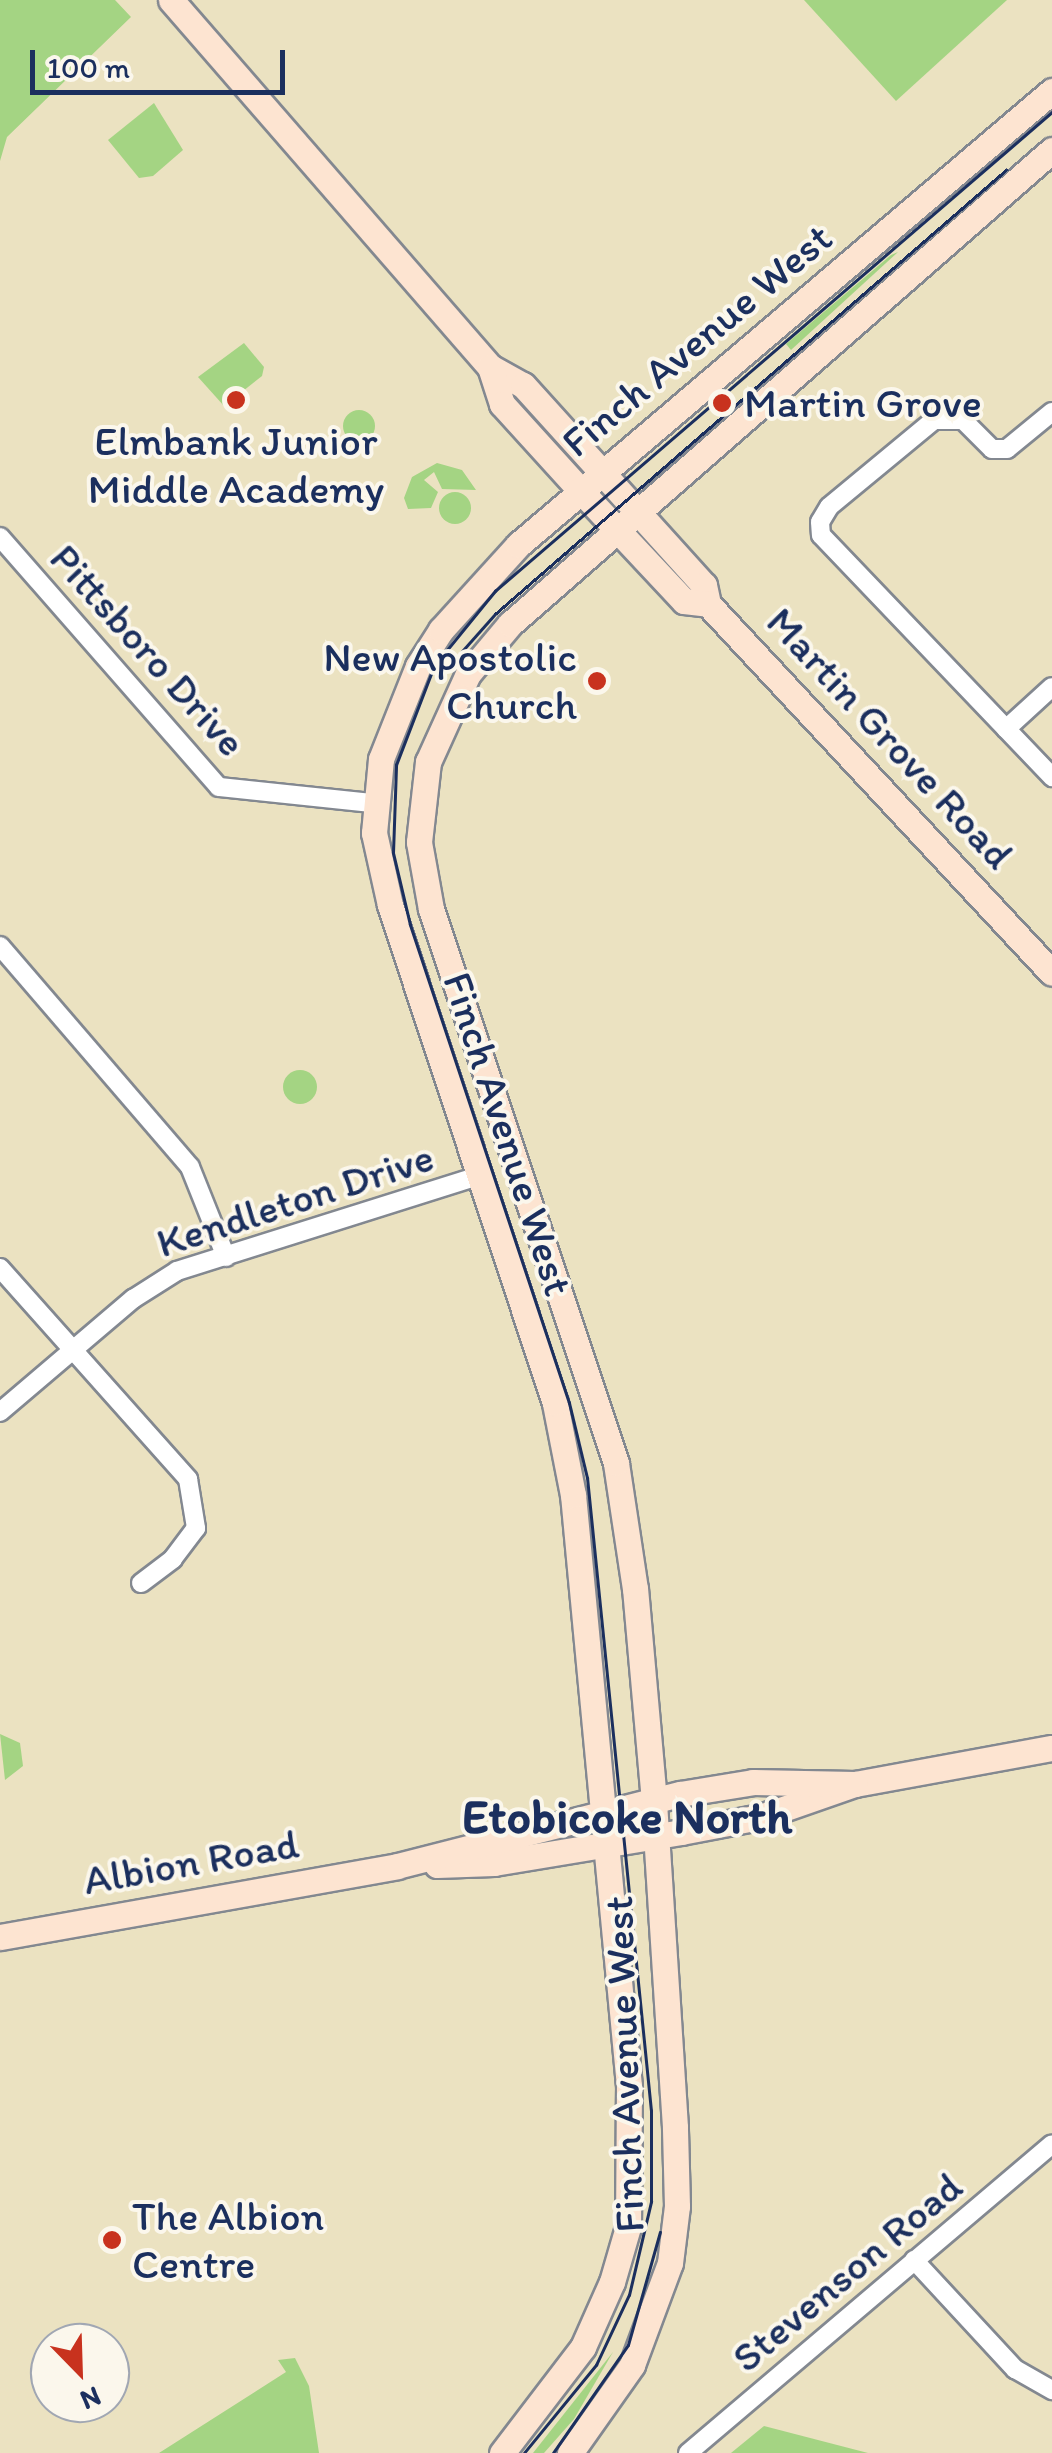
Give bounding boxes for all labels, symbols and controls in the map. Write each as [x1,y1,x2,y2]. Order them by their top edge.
scale bar [35,30,290,92]
text: 100 m [47,49,130,86]
street label: Finch Avenue West [552,213,842,467]
place label: Martin Grove [744,378,982,428]
marker: Elmbank Junior Middle Academy [225,389,247,411]
marker: Martin Grove [709,390,735,416]
place label: Elmbank Junior Middle Academy [88,416,384,514]
street label: Pittsboro Drive [39,533,257,767]
street label: Martin Grove Road [756,597,1024,879]
place label: New Apostolic Church [322,632,577,730]
marker: New Apostolic Church [586,670,608,692]
street label: Finch Avenue West [432,966,584,1302]
street label: Kendleton Drive [150,1131,440,1269]
district label: Etobicoke North [462,1788,792,1846]
street label: Albion Road [80,1818,302,1906]
street label: Finch Avenue West [593,1895,655,2233]
street label: Stevenson Road [722,2161,972,2383]
place label: The Albion Centre [132,2191,324,2290]
marker: The Albion Centre [101,2229,123,2251]
north arrow [30,2323,130,2423]
text: N [76,2379,106,2418]

